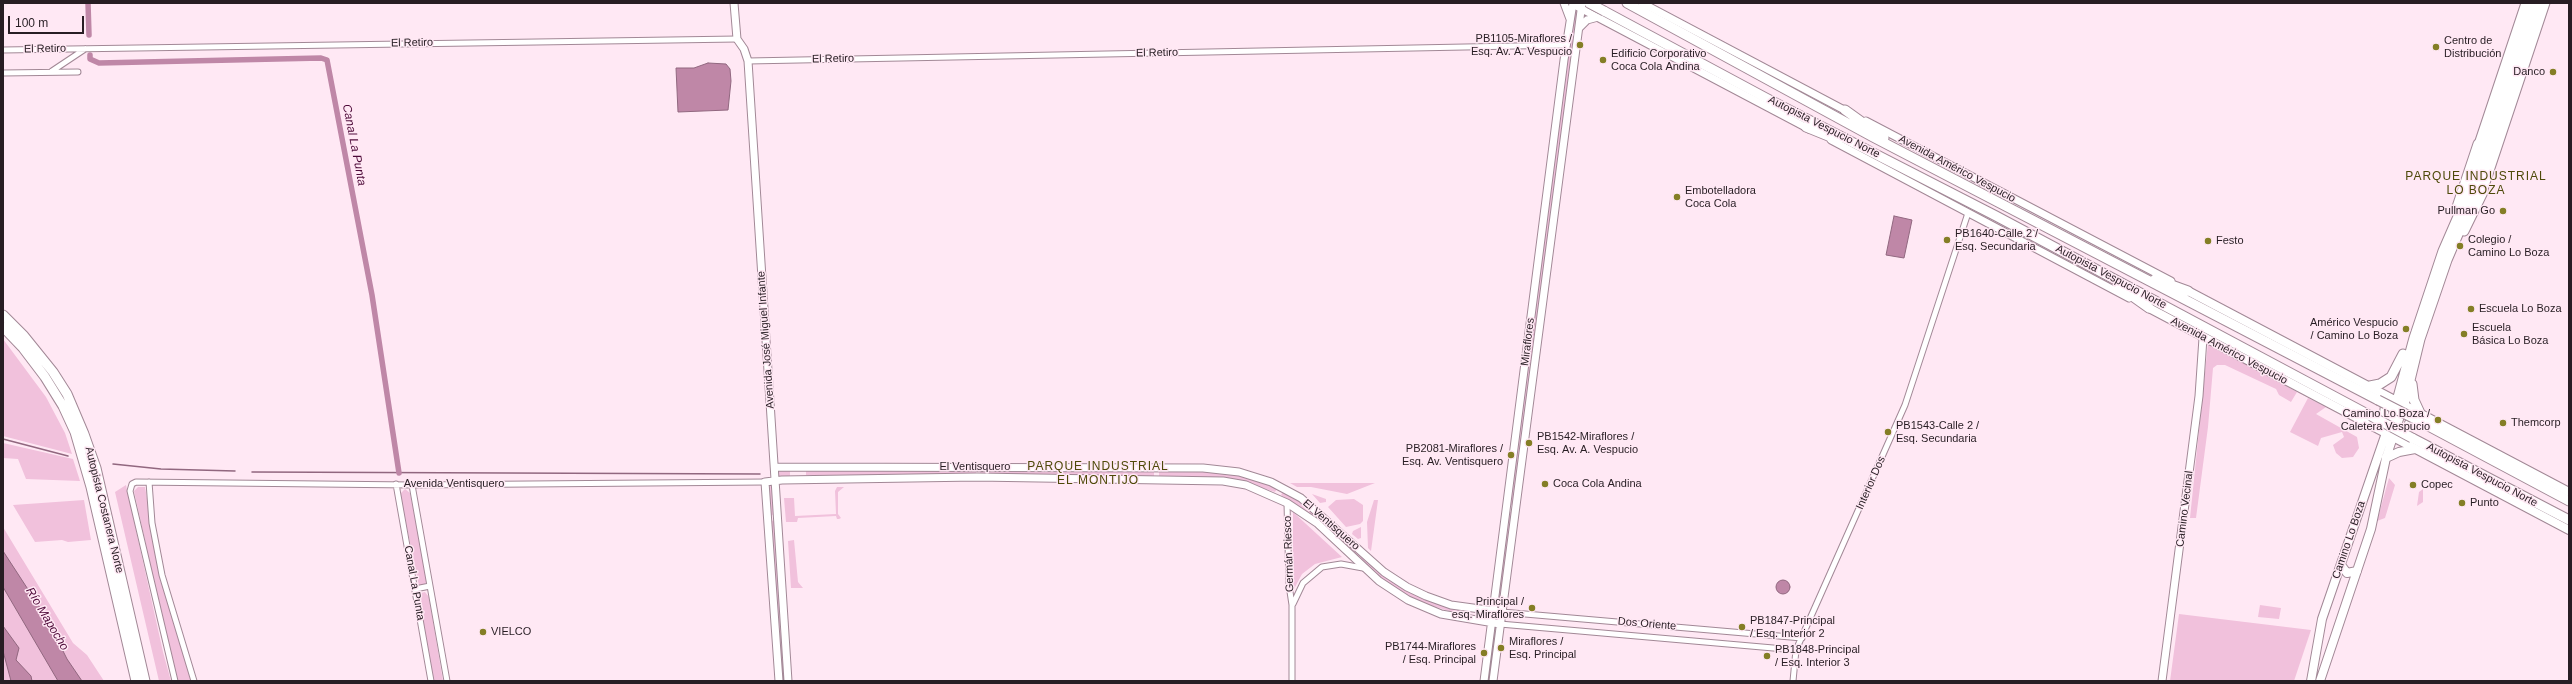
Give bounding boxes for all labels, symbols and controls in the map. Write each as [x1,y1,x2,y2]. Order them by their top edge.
scale bar [10,8,86,34]
text: 100 m [15,16,48,30]
place label: PB1105-Miraflores / Esq. Av. A. Vespucio [1471,32,1572,58]
place label: Centro de Distribución [2444,34,2501,60]
street label: El Retiro [391,36,433,50]
marker: PB1105-Miraflores / Esq. Av. A. Vespucio [1575,40,1585,50]
street label: El Retiro [24,42,66,56]
marker: Centro de Distribución [2431,42,2441,52]
street label: El Retiro [1136,46,1178,60]
place label: Edificio Corporativo Coca Cola Andina [1611,47,1706,73]
street label: El Retiro [812,52,854,66]
marker: Edificio Corporativo Coca Cola Andina [1598,55,1608,65]
place label: Danco [2513,65,2545,79]
marker: Danco [2548,67,2558,77]
street label: Autopista Vespucio Norte [1766,93,1882,161]
water label: Canal La Punta [339,103,369,187]
street label: Avenida Américo Vespucio [1896,133,2018,205]
district label: PARQUE INDUSTRIAL LO BOZA [2405,170,2547,198]
place label: Embotelladora Coca Cola [1685,184,1756,210]
marker: Embotelladora Coca Cola [1672,192,1682,202]
place label: Pullman Go [2438,204,2495,218]
marker: Pullman Go [2498,206,2508,216]
place label: PB1640-Calle 2 / Esq. Secundaria [1955,227,2038,253]
place label: Colegio / Camino Lo Boza [2468,233,2549,259]
place label: Festo [2216,234,2244,248]
marker: PB1640-Calle 2 / Esq. Secundaria [1942,235,1952,245]
marker: Festo [2203,236,2213,246]
marker: Colegio / Camino Lo Boza [2455,241,2465,251]
street label: Autopista Vespucio Norte [2053,242,2169,312]
street label: Avenida José Miguel Infante [755,271,777,409]
place label: Escuela Lo Boza [2479,302,2562,316]
marker: Escuela Lo Boza [2466,304,2476,314]
street label: Avenida Américo Vespucio [2168,315,2290,387]
place label: Américo Vespucio / Camino Lo Boza [2310,316,2398,342]
street label: Miraflores [1519,317,1537,367]
place label: Escuela Básica Lo Boza [2472,321,2548,347]
marker: Américo Vespucio / Camino Lo Boza [2401,324,2411,334]
marker: Escuela Básica Lo Boza [2459,329,2469,339]
place label: Camino Lo Boza / Caletera Vespucio [2341,407,2430,433]
marker: Camino Lo Boza / Caletera Vespucio [2433,415,2443,425]
place label: Themcorp [2511,416,2561,430]
marker: Themcorp [2498,418,2508,428]
place label: PB1543-Calle 2 / Esq. Secundaria [1896,419,1979,445]
marker: PB1543-Calle 2 / Esq. Secundaria [1883,427,1893,437]
place label: PB1542-Miraflores / Esq. Av. A. Vespucio [1537,430,1638,456]
marker: PB1542-Miraflores / Esq. Av. A. Vespucio [1524,438,1534,448]
street label: Autopista Vespucio Norte [2424,440,2540,510]
place label: PB2081-Miraflores / Esq. Av. Ventisquero [1402,442,1503,468]
street label: Autopista Costanera Norte [82,446,126,574]
marker: PB2081-Miraflores / Esq. Av. Ventisquero [1506,450,1516,460]
street label: Interior Dos [1853,454,1889,512]
street label: El Ventisquero [940,460,1010,474]
district label: PARQUE INDUSTRIAL EL MONTIJO [1027,460,1169,488]
street label: Camino Vecinal [2174,470,2196,548]
street label: Avenida Ventisquero [404,477,504,491]
place label: Coca Cola Andina [1553,477,1642,491]
place label: Copec [2421,478,2453,492]
marker: Coca Cola Andina [1540,479,1550,489]
marker: Copec [2408,480,2418,490]
place label: Punto [2470,496,2499,510]
street label: El Ventisquero [1300,497,1362,553]
marker: Punto [2457,498,2467,508]
street label: Camino Lo Boza [2330,499,2368,581]
street label: Germán Riesco [1281,516,1297,592]
street label: Canal La Punta [401,545,427,621]
water label: Río Mapocho [22,585,72,653]
place label: Principal / esq. Miraflores [1452,595,1524,621]
marker: Principal / esq. Miraflores [1527,603,1537,613]
place label: PB1847-Principal / Esq. Interior 2 [1750,614,1835,640]
street label: Dos Oriente [1617,615,1677,633]
marker: PB1847-Principal / Esq. Interior 2 [1737,622,1747,632]
place label: VIELCO [491,625,531,639]
marker: VIELCO [478,627,488,637]
place label: Miraflores / Esq. Principal [1509,635,1576,661]
place label: PB1744-Miraflores / Esq. Principal [1385,640,1476,666]
marker: Miraflores / Esq. Principal [1496,643,1506,653]
place label: PB1848-Principal / Esq. Interior 3 [1775,643,1860,669]
marker: PB1744-Miraflores / Esq. Principal [1479,648,1489,658]
marker: PB1848-Principal / Esq. Interior 3 [1762,651,1772,661]

